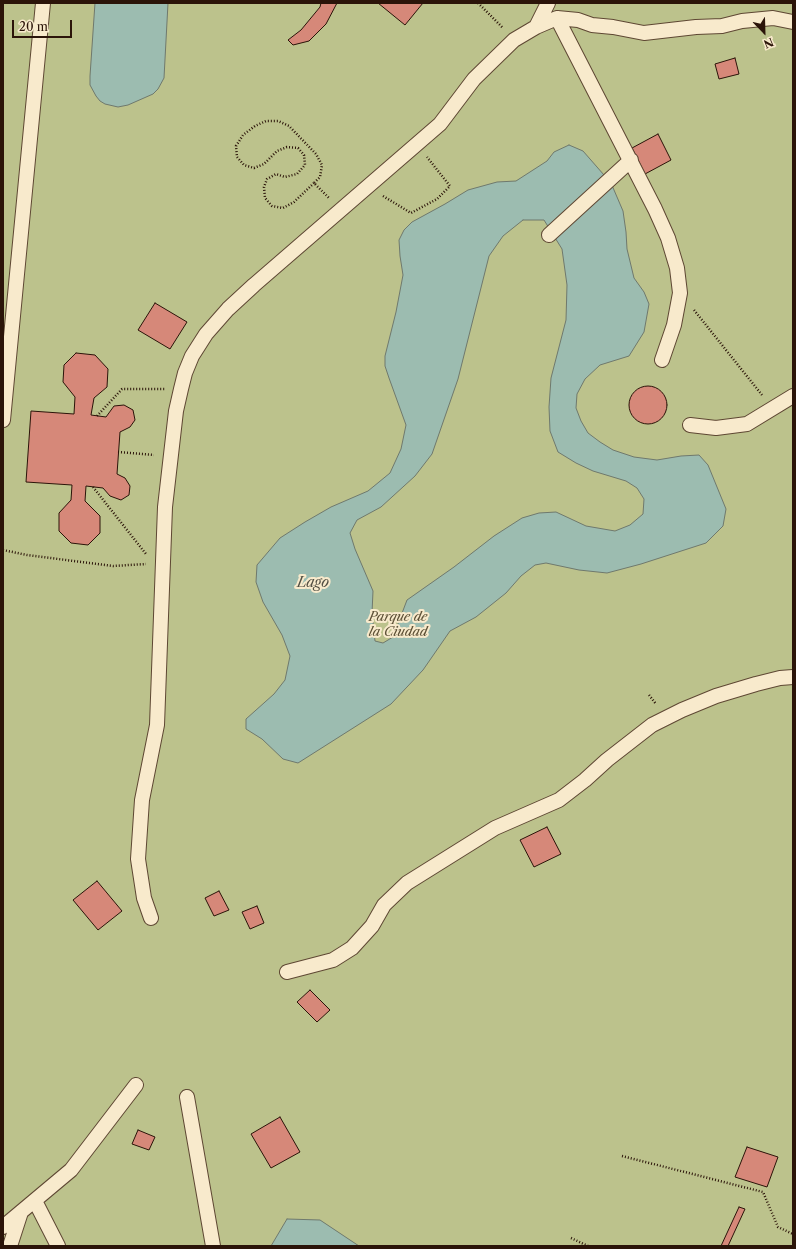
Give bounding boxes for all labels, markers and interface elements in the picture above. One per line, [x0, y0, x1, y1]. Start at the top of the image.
scale bar [14, 12, 74, 38]
north arrow [744, 12, 784, 52]
text: 20 m [19, 19, 48, 34]
text: N [762, 35, 776, 51]
water label: Lago [297, 575, 329, 591]
park label: Parque de la Ciudad [369, 609, 427, 640]

